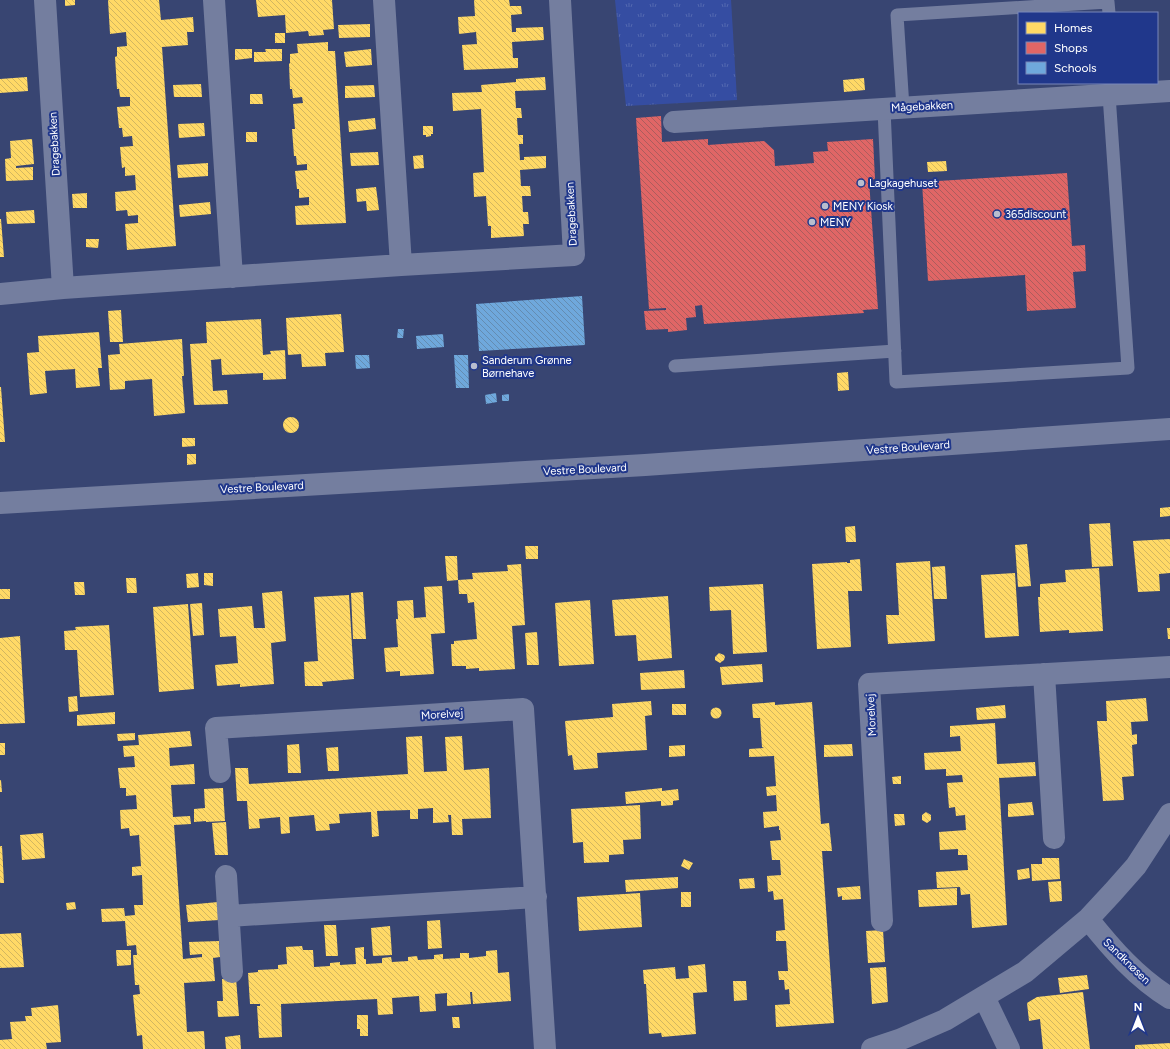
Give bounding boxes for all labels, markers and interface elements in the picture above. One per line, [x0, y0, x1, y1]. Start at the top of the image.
legend [1018, 12, 1158, 84]
text: Homes [1054, 21, 1093, 35]
text: Shops [1054, 41, 1088, 55]
text: Schools [1054, 61, 1097, 75]
street label: Mågebakken [891, 98, 953, 115]
street label: Dragebakken [46, 112, 63, 176]
place label: Lagkagehuset [869, 177, 938, 190]
marker: Lagkagehuset [856, 178, 866, 188]
street label: Dragebakken [563, 182, 580, 246]
place label: MENY Kiosk [833, 200, 893, 213]
marker: MENY Kiosk [820, 201, 830, 211]
place label: 365discount [1005, 208, 1066, 221]
marker: 365discount [992, 209, 1002, 219]
place label: MENY [820, 216, 851, 229]
marker: MENY [807, 217, 817, 227]
place label: Sanderum Grønne Børnehave [482, 354, 572, 380]
marker: Sanderum Grønne Børnehave [469, 361, 479, 371]
street label: Vestre Boulevard [866, 438, 950, 457]
street label: Vestre Boulevard [543, 461, 627, 478]
street label: Vestre Boulevard [220, 479, 304, 496]
street label: Morelvej [864, 693, 879, 736]
street label: Morelvej [420, 707, 464, 722]
street label: Sandknøsen [1101, 936, 1153, 987]
north arrow [1118, 997, 1158, 1037]
text: N [1134, 1001, 1142, 1014]

